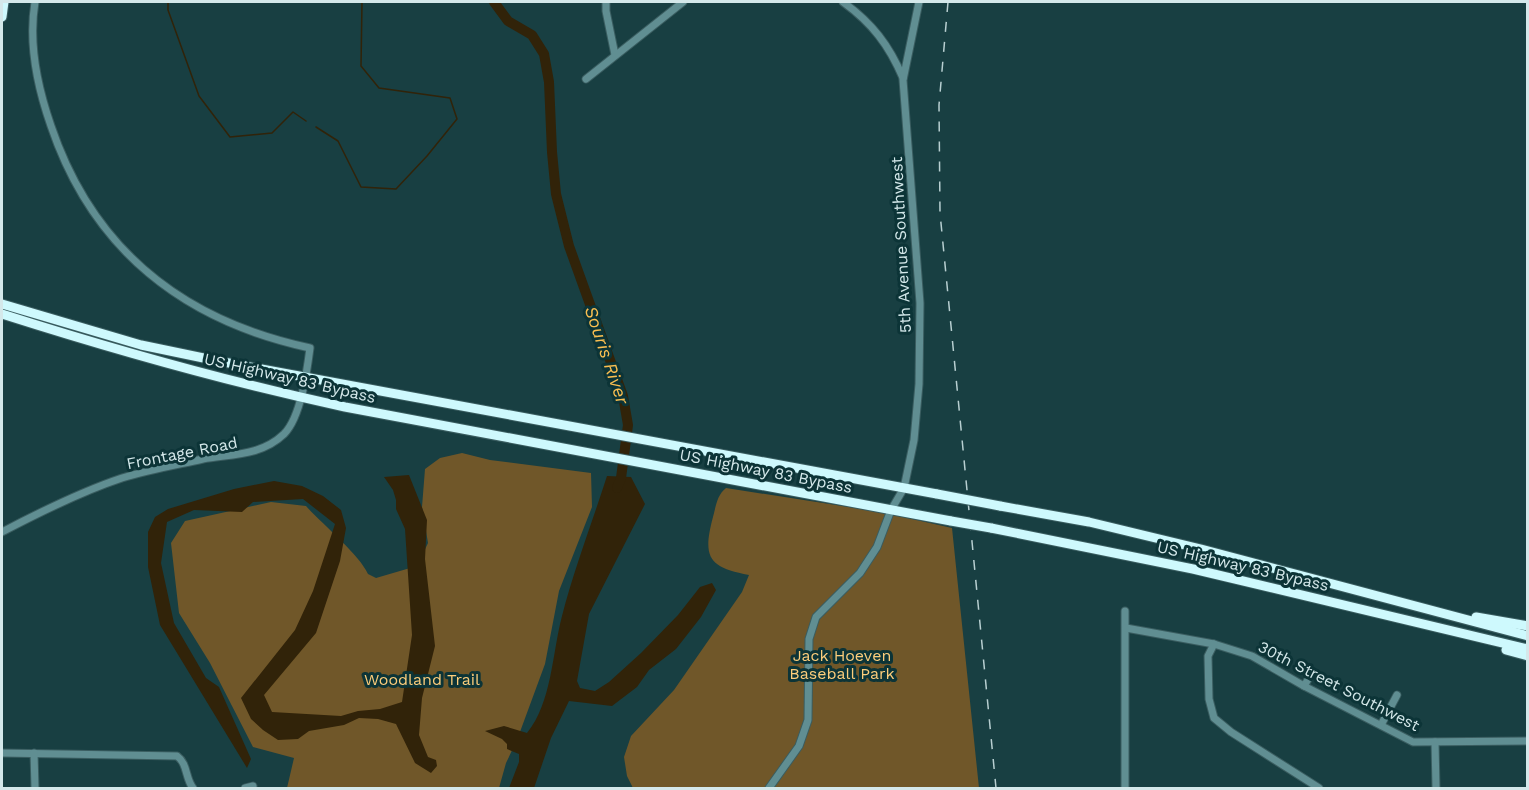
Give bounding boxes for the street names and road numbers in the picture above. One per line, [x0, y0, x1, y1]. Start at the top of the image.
street label: 5th Avenue Southwest [887, 156, 915, 334]
street label: US Highway 83 Bypass [202, 349, 378, 407]
street label: Frontage Road [125, 433, 239, 473]
street label: US Highway 83 Bypass [678, 445, 854, 497]
street label: US Highway 83 Bypass [1155, 537, 1331, 595]
street label: 30th Street Southwest [1255, 637, 1423, 735]

